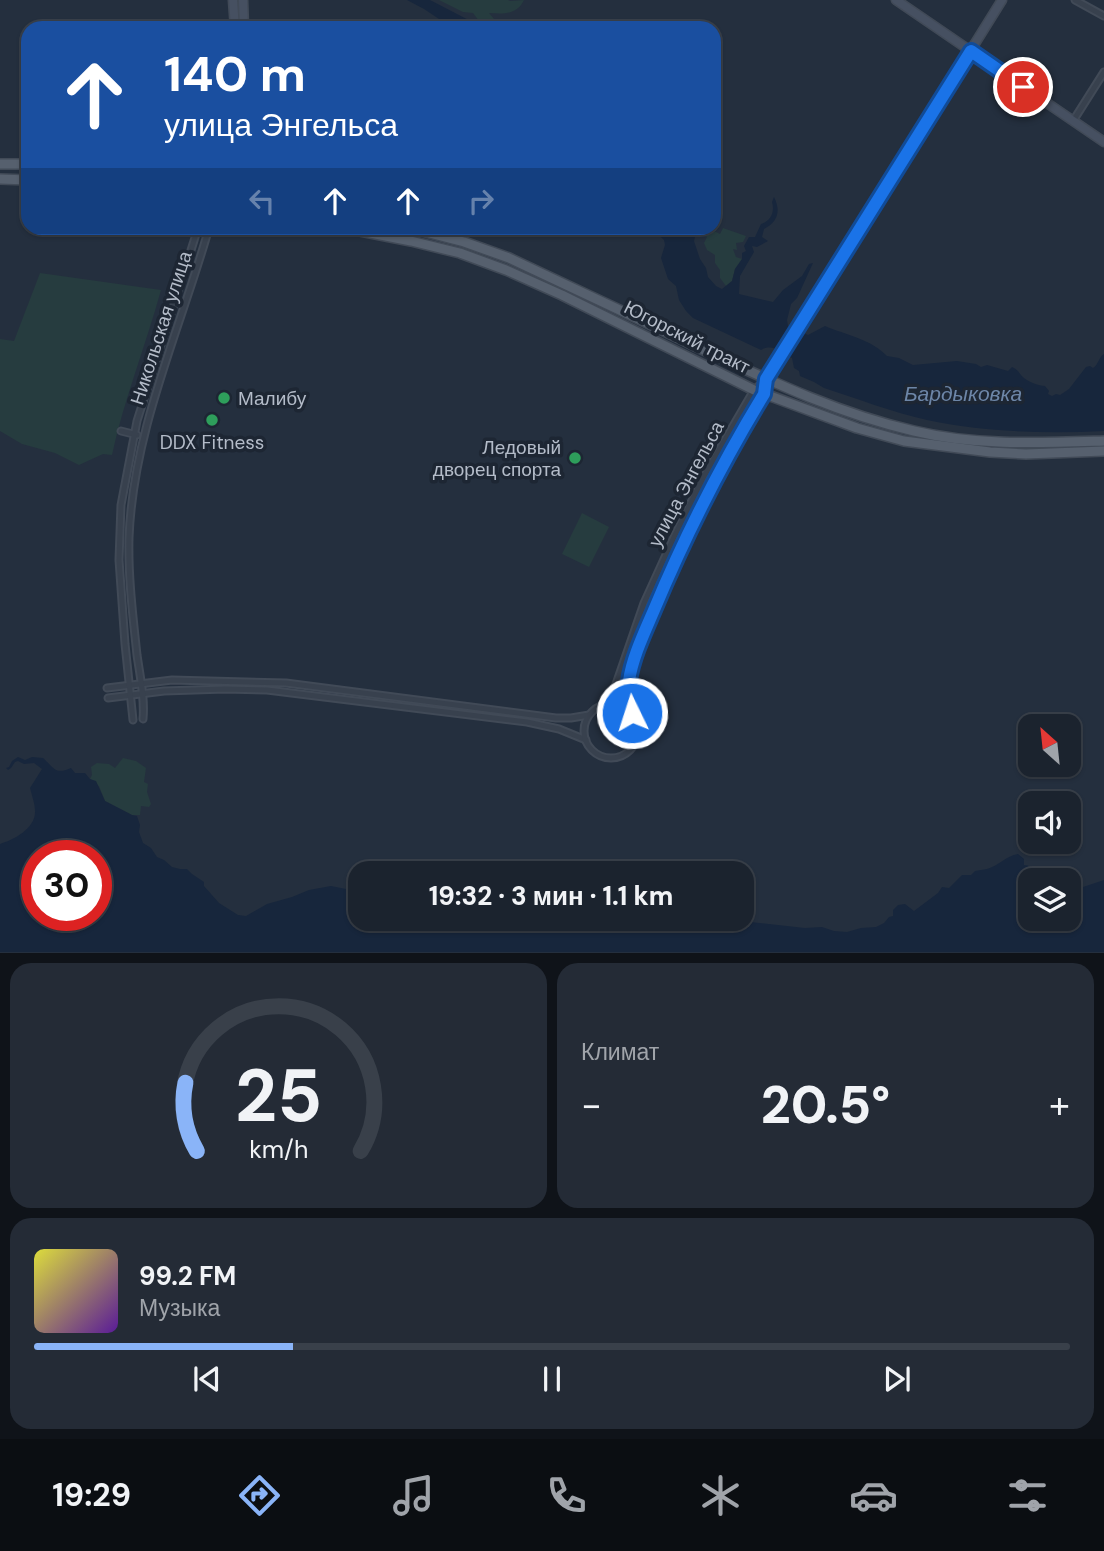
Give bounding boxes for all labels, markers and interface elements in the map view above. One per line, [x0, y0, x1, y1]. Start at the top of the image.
text: 140 m [164, 42, 306, 106]
icon: ahead [49, 49, 140, 140]
pin [993, 57, 1053, 117]
icon: arrive [1004, 68, 1042, 106]
text: улица Энгельса [164, 104, 398, 146]
icon: left [243, 182, 281, 220]
icon: ahead [316, 182, 354, 220]
icon: ahead [389, 182, 427, 220]
icon: right [462, 182, 500, 220]
street label: Никольская улица [124, 247, 198, 408]
street label: Югорский тракт [620, 295, 754, 380]
water label: Бардыковка [904, 380, 1022, 408]
place label: Малибу [238, 386, 307, 411]
marker: Малибу [216, 390, 232, 406]
marker: DDX Fitness [204, 412, 220, 428]
street label: улица Энгельса [642, 416, 730, 551]
place label: DDX Fitness [160, 430, 264, 455]
place label: Ледовый дворец спорта [433, 435, 561, 482]
marker: Ледовый дворец спорта [567, 450, 583, 466]
position arrow [595, 676, 669, 750]
north arrow [1018, 714, 1082, 777]
map controls [1018, 714, 1081, 931]
button: sound [1018, 791, 1081, 854]
speed limit sign: 30 [21, 840, 112, 931]
button: layers [1018, 868, 1081, 931]
text: 19:32 · 3 мин · 1.1 km [429, 879, 673, 913]
text: Климат [581, 1037, 659, 1067]
text: 25 [235, 1050, 322, 1145]
text: 20.5° [761, 1071, 890, 1139]
text: − [581, 1080, 602, 1130]
text: + [1049, 1080, 1070, 1130]
text: km/h [249, 1133, 308, 1166]
text: 99.2 FM [139, 1259, 236, 1293]
text: Музыка [139, 1293, 220, 1323]
icon: previous [188, 1360, 226, 1398]
icon: pause [533, 1360, 571, 1398]
icon: next [878, 1360, 916, 1398]
icon: directions [235, 1471, 284, 1520]
icon: music [389, 1471, 438, 1520]
icon: phone [542, 1471, 591, 1520]
icon: climate [696, 1471, 745, 1520]
icon: car [849, 1471, 898, 1520]
icon: filters [1003, 1471, 1052, 1520]
text: 19:29 [52, 1474, 131, 1516]

